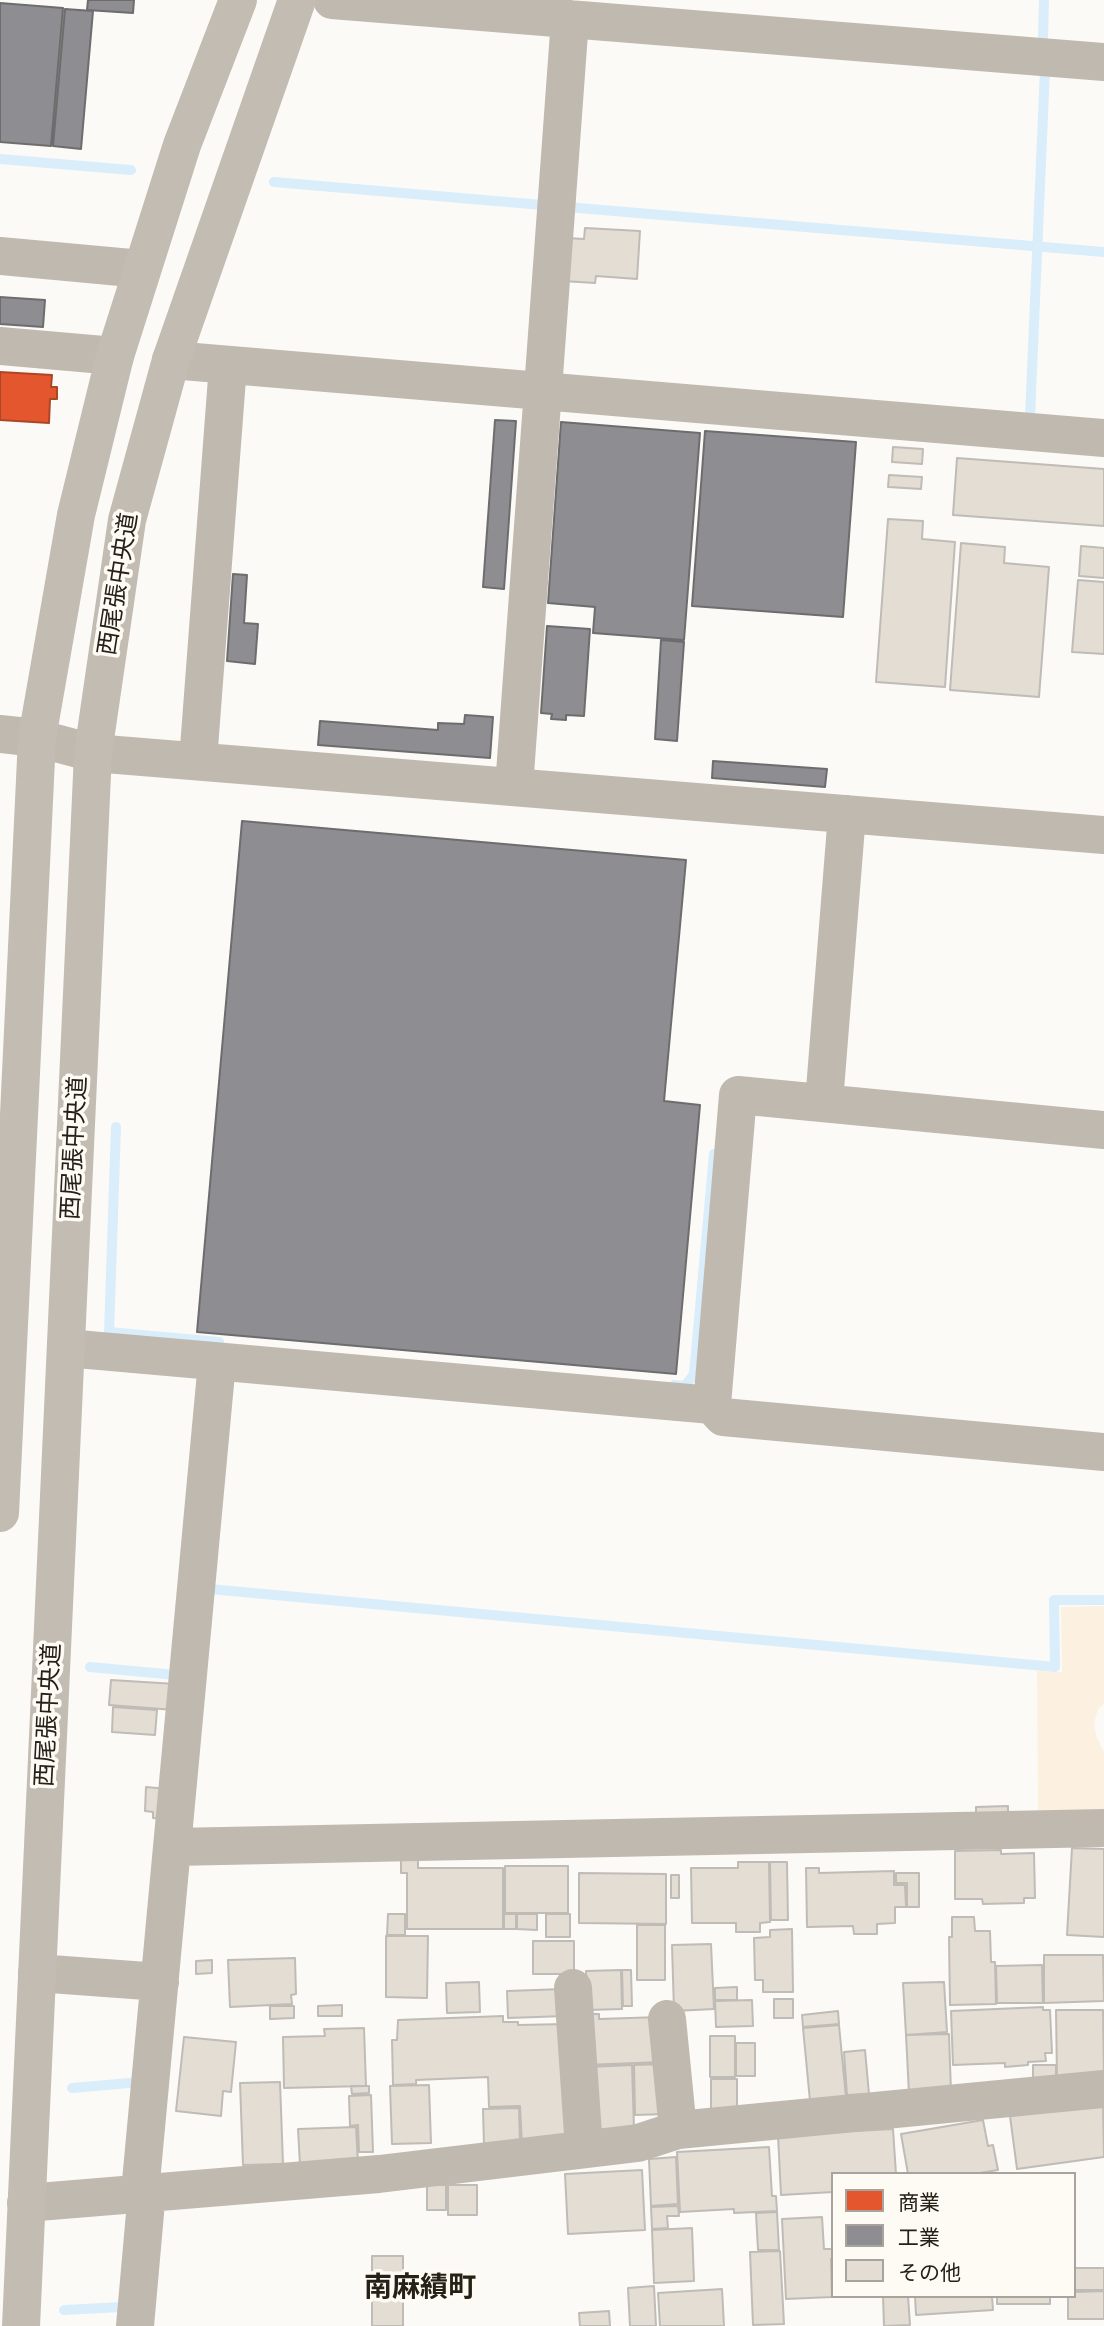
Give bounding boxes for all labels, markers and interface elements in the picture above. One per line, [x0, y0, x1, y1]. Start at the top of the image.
street label: 西尾張中央道 [94, 511, 144, 657]
street label: 西尾張中央道 [57, 1075, 93, 1221]
street label: 西尾張中央道 [31, 1642, 67, 1788]
legend [831, 2172, 1076, 2298]
text: 商業 [898, 2191, 940, 2214]
text: 工業 [898, 2226, 940, 2249]
text: その他 [898, 2261, 961, 2284]
district label: 南麻績町 [364, 2271, 476, 2305]

